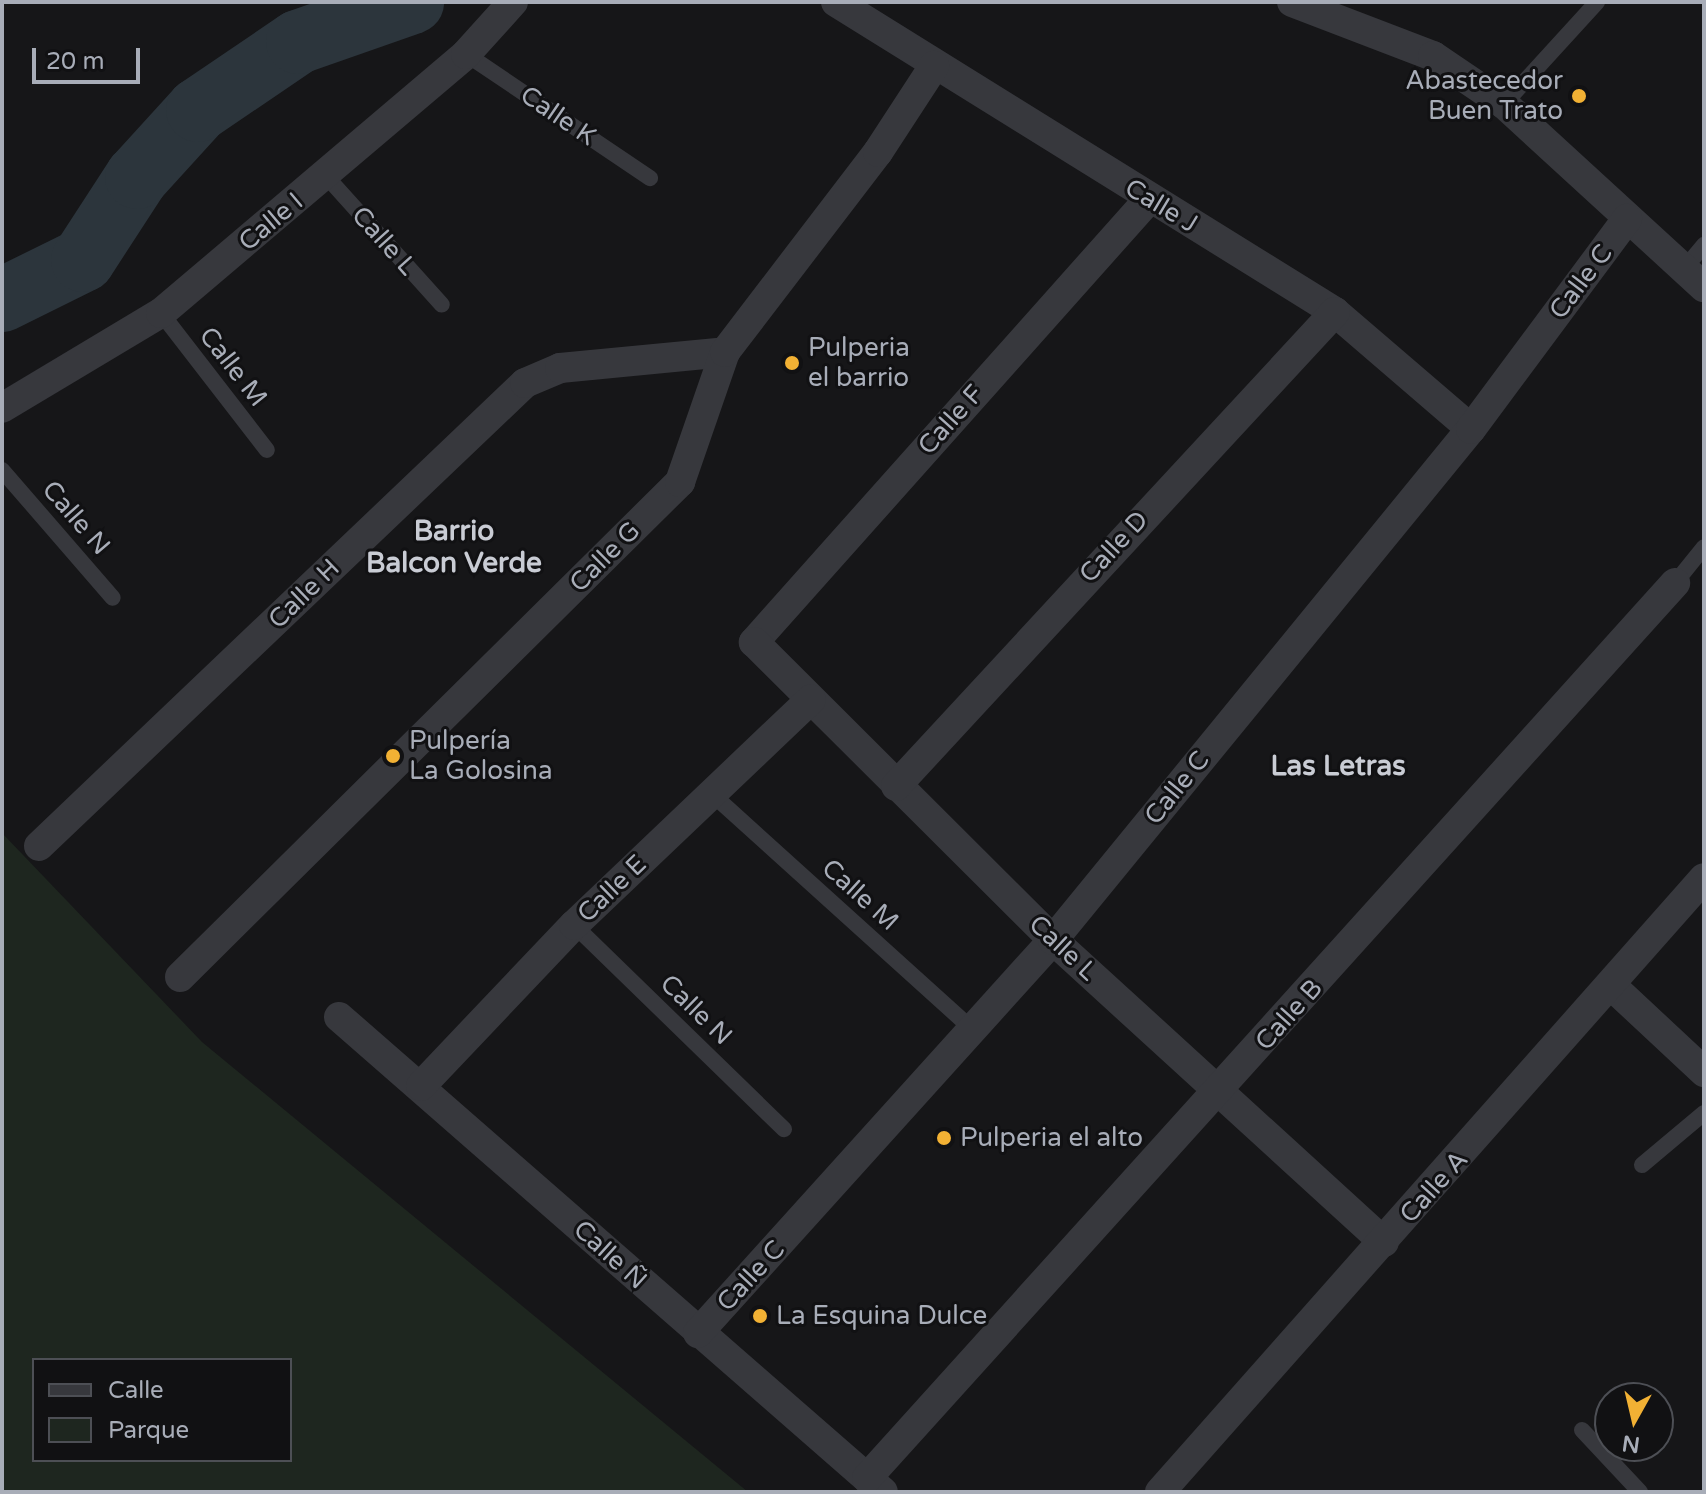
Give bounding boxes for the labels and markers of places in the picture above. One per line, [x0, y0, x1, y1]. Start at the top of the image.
place label: Abastecedor Buen Trato [1405, 65, 1563, 126]
marker: Abastecedor Buen Trato [1570, 87, 1588, 105]
place label: Pulperia el barrio [808, 332, 910, 394]
marker: Pulperia el barrio [783, 354, 801, 372]
place label: Pulpería La Golosina [409, 725, 553, 786]
marker: Pulpería La Golosina [384, 747, 402, 765]
place label: Pulperia el alto [960, 1122, 1143, 1154]
marker: Pulperia el alto [935, 1129, 953, 1147]
place label: La Esquina Dulce [776, 1300, 987, 1332]
marker: La Esquina Dulce [751, 1307, 769, 1325]

